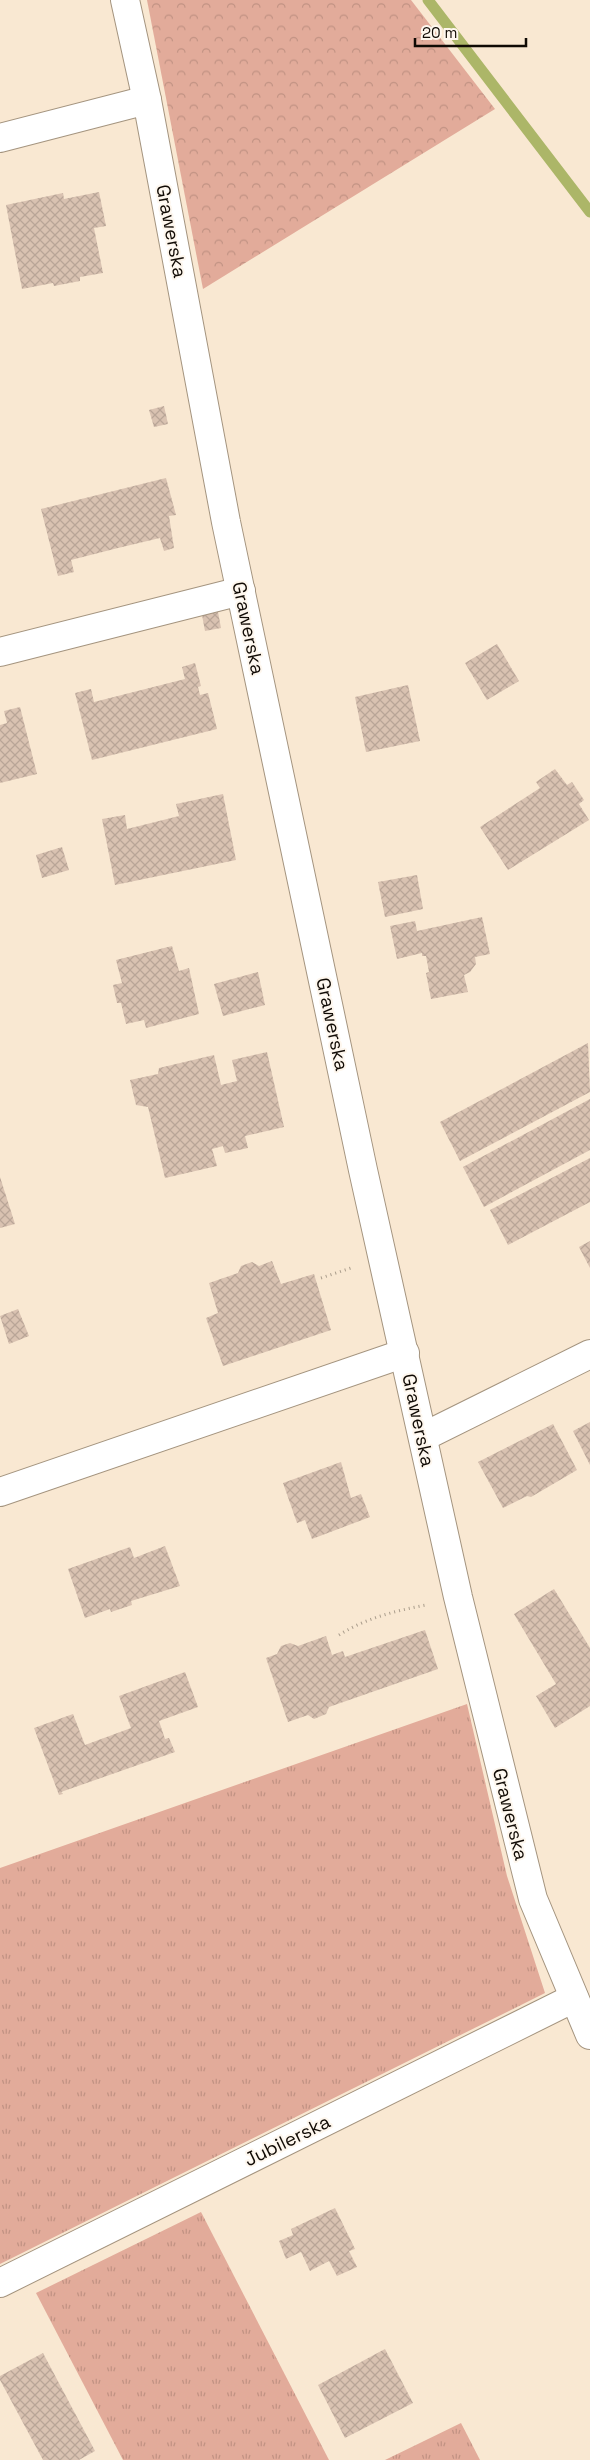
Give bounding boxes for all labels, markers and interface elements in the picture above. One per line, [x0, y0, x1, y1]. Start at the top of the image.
scale bar [415, 15, 526, 47]
text: 20 m [422, 23, 457, 42]
street label: Grawerska [150, 182, 193, 280]
street label: Grawerska [226, 579, 271, 677]
street label: Grawerska [310, 975, 355, 1073]
street label: Grawerska [396, 1371, 441, 1469]
street label: Grawerska [487, 1765, 534, 1863]
street label: Jubilerska [240, 2109, 335, 2172]

